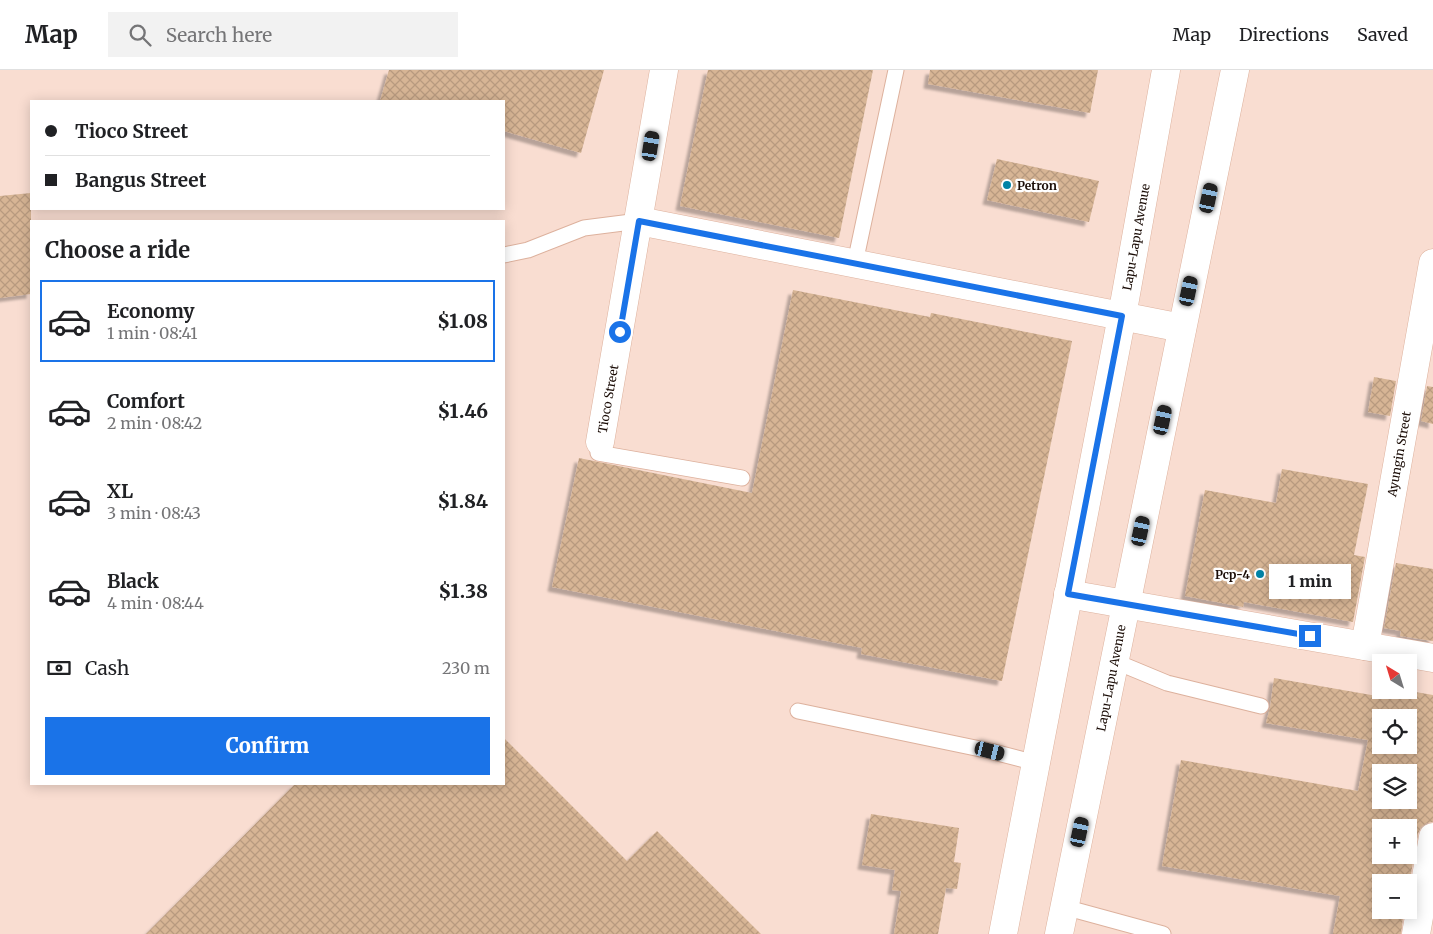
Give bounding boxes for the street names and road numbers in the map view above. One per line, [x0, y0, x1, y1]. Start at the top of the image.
street label: Lapu-Lapu Avenue [1119, 182, 1153, 292]
street label: Tioco Street [595, 363, 621, 435]
street label: Ayungin Street [1384, 410, 1414, 499]
street label: Lapu-Lapu Avenue [1093, 623, 1129, 733]

